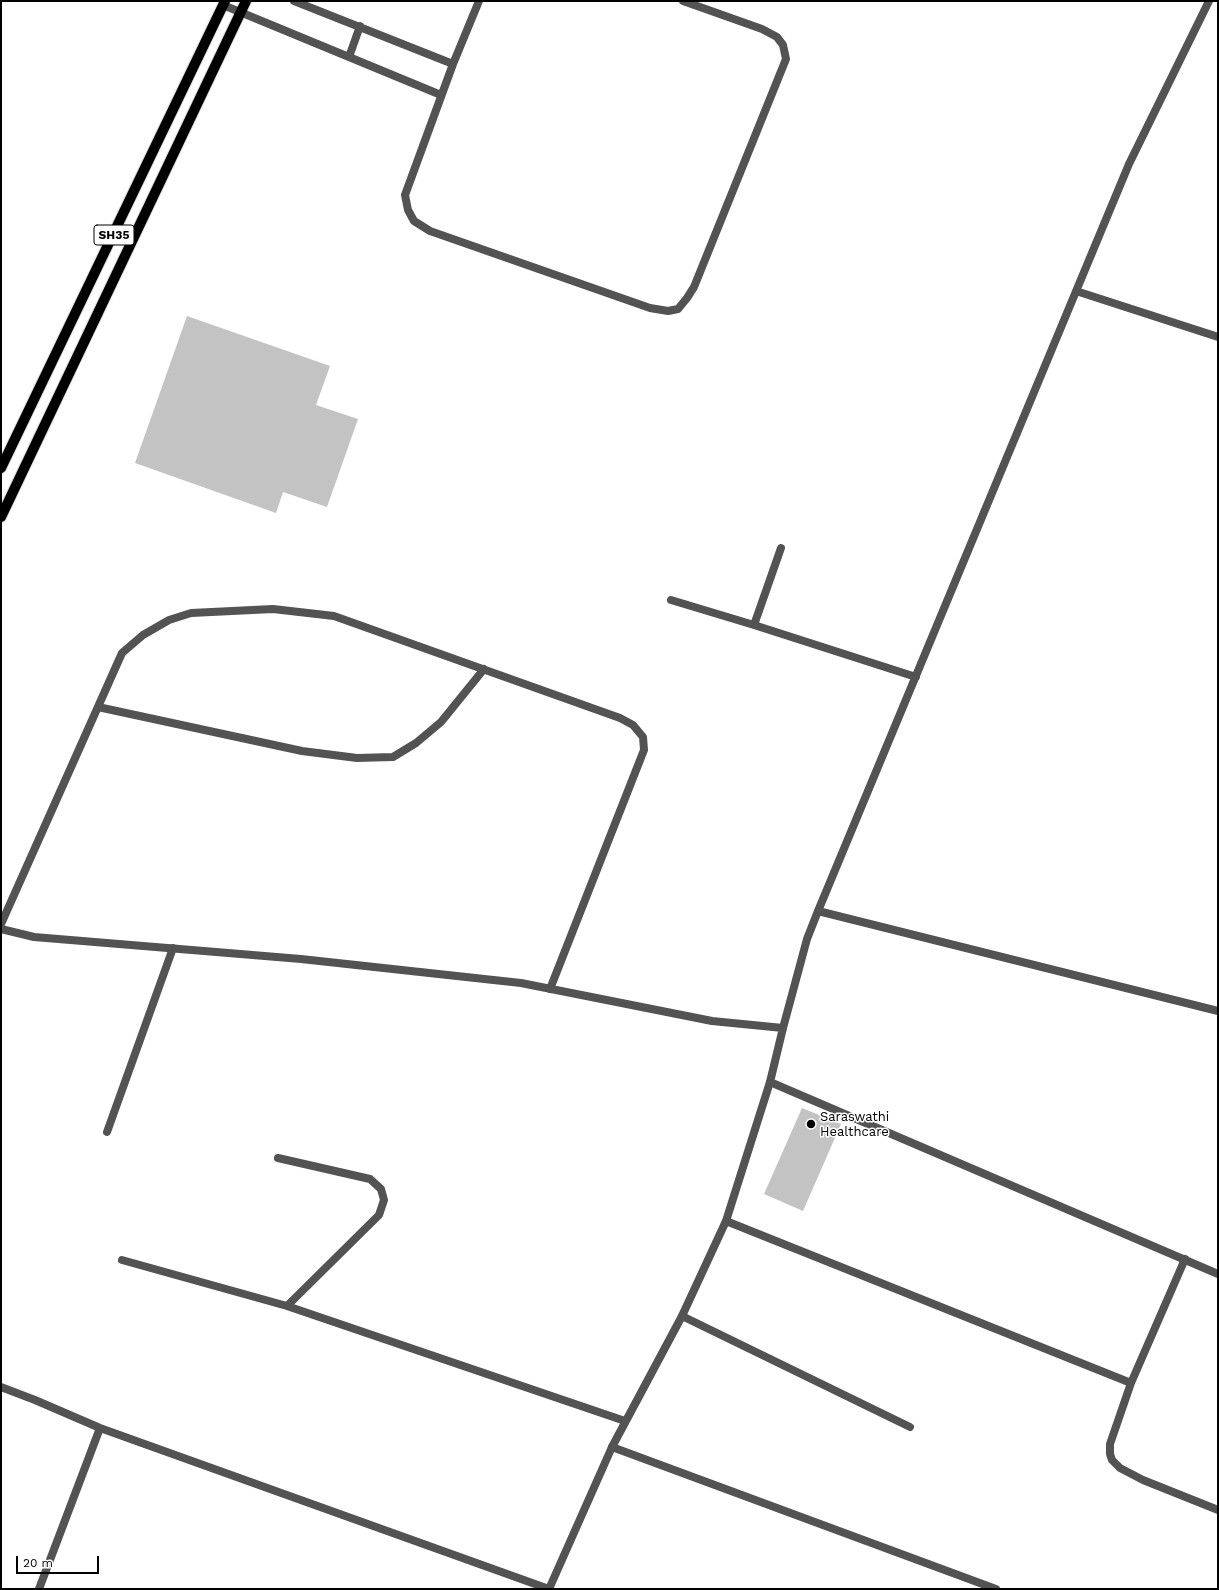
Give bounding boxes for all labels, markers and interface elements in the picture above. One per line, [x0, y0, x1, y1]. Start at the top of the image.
road number: SH35 [94, 225, 134, 245]
place label: Saraswathi Healthcare [820, 1109, 889, 1140]
marker: Saraswathi Healthcare [805, 1118, 817, 1130]
scale bar [18, 1548, 101, 1574]
text: 20 m [23, 1556, 53, 1570]

